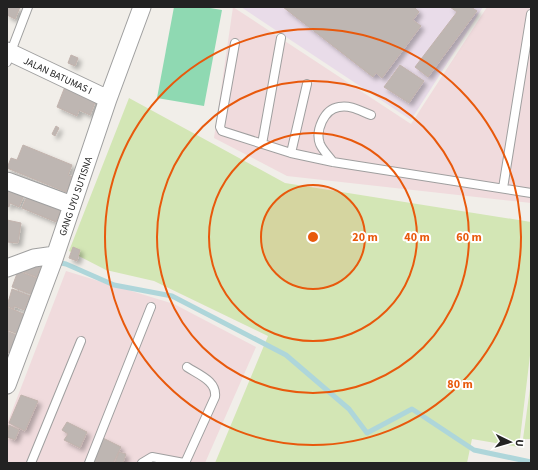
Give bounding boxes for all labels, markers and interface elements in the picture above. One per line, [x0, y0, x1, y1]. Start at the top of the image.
street label: JALAN BATUMAS I [21, 54, 94, 98]
street label: GANG UYU SUTISNA [56, 154, 96, 238]
text: 20 m [352, 229, 378, 246]
text: 40 m [404, 229, 430, 246]
text: 60 m [456, 229, 482, 246]
centre of rings [306, 230, 320, 244]
text: 80 m [447, 376, 473, 393]
north arrow [490, 422, 530, 462]
text: U [512, 439, 527, 447]

